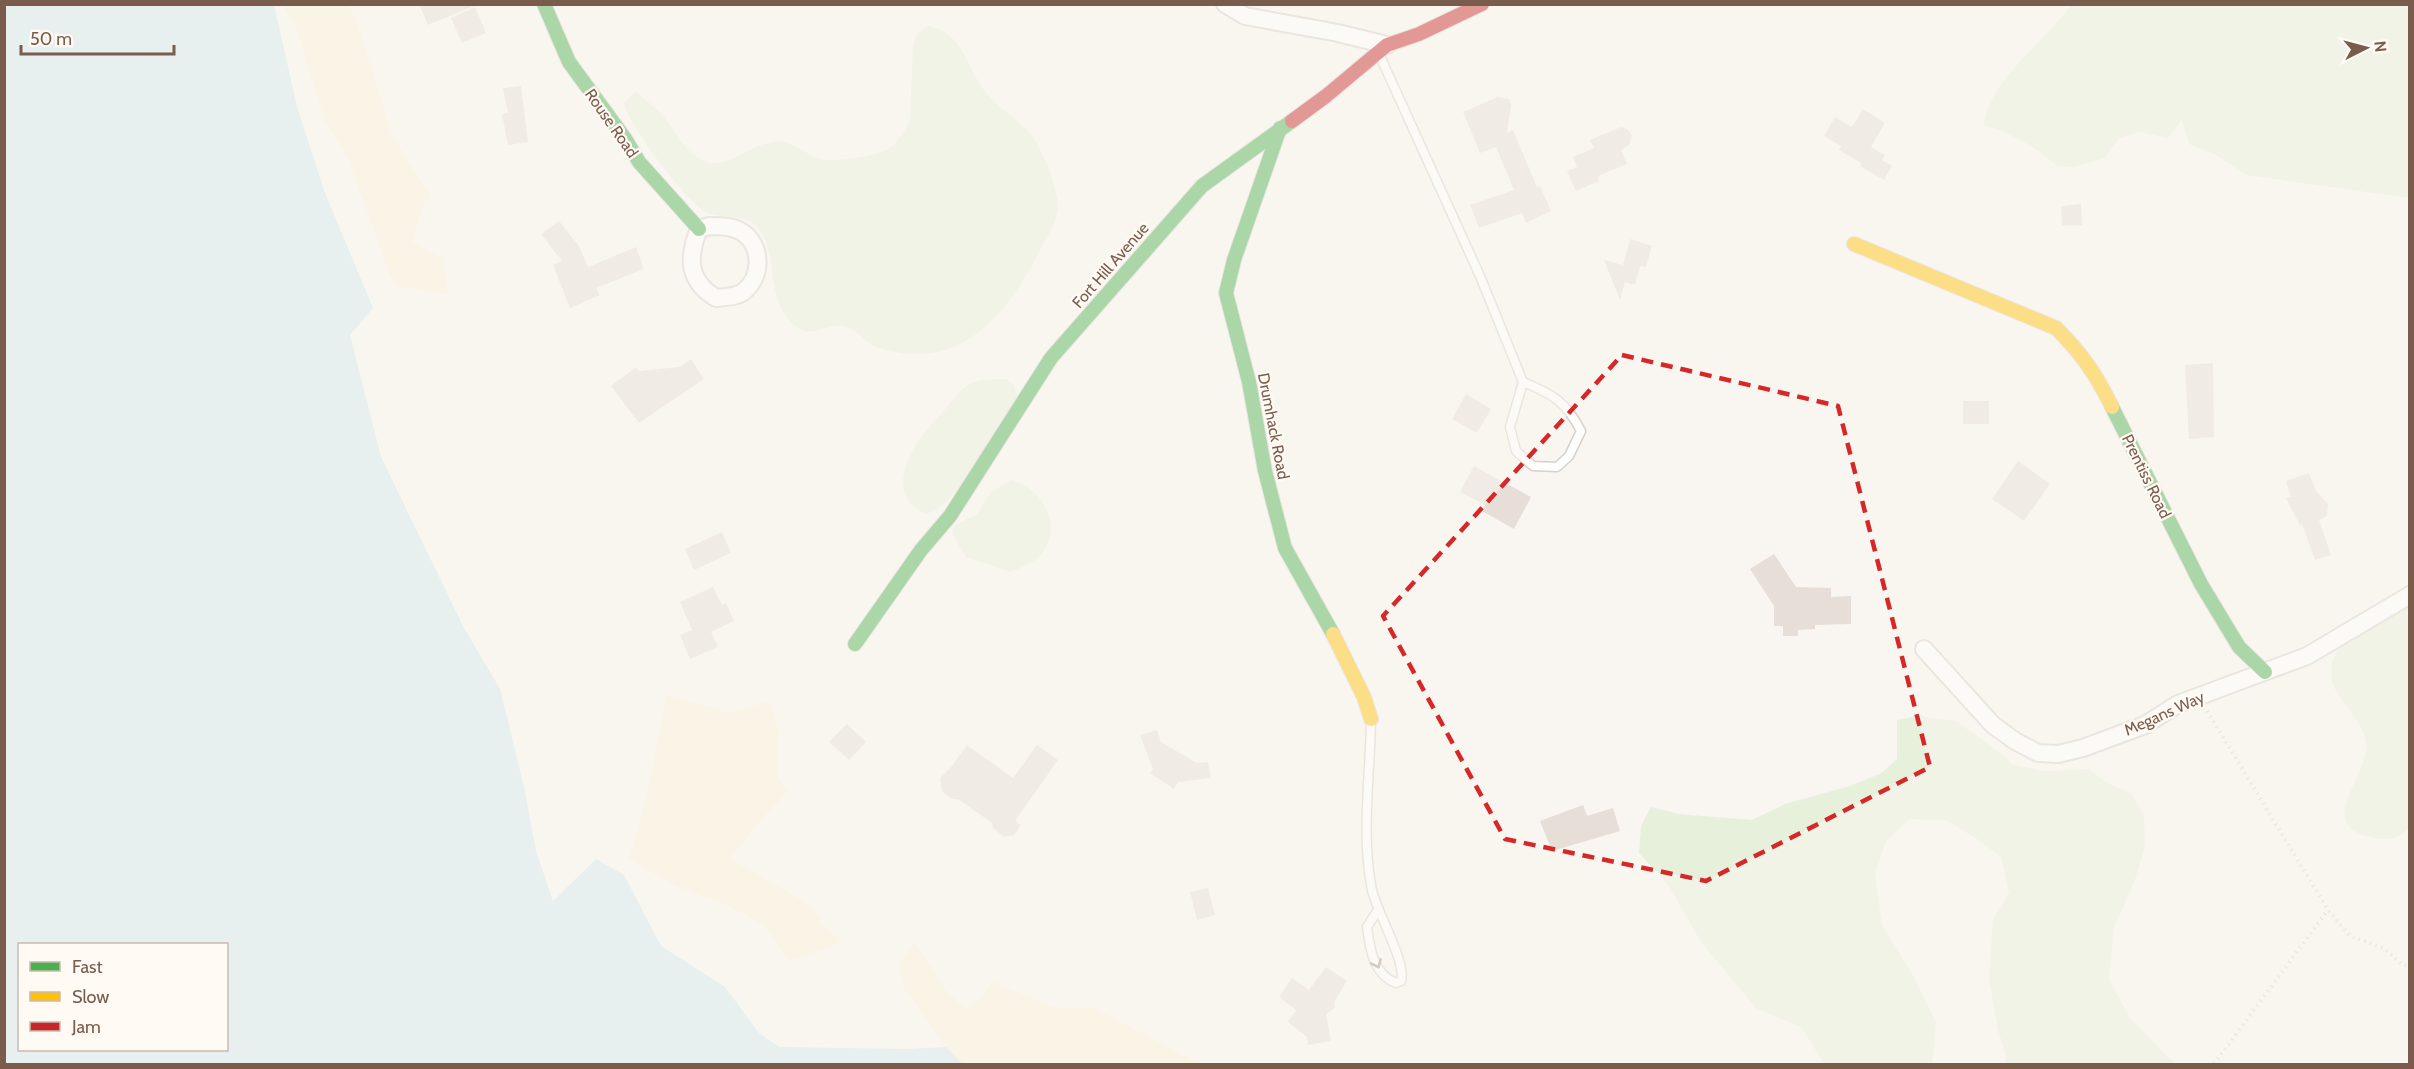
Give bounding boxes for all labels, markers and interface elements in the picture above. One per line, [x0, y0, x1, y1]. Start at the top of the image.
scale bar [21, 18, 174, 56]
north arrow [2336, 18, 2396, 78]
text: 50 m [30, 28, 72, 50]
text: N [2370, 40, 2390, 53]
street label: Rouse Road [581, 85, 642, 161]
street label: Fort Hill Avenue [1068, 219, 1153, 312]
street label: Drumhack Road [1254, 371, 1293, 481]
street label: Prentiss Road [2118, 431, 2175, 521]
street label: Megans Way [2121, 687, 2207, 740]
legend [18, 943, 228, 1051]
text: Fast [72, 956, 103, 978]
one-way arrow [1370, 957, 1382, 968]
text: Slow [72, 986, 109, 1008]
text: Jam [71, 1016, 101, 1038]

